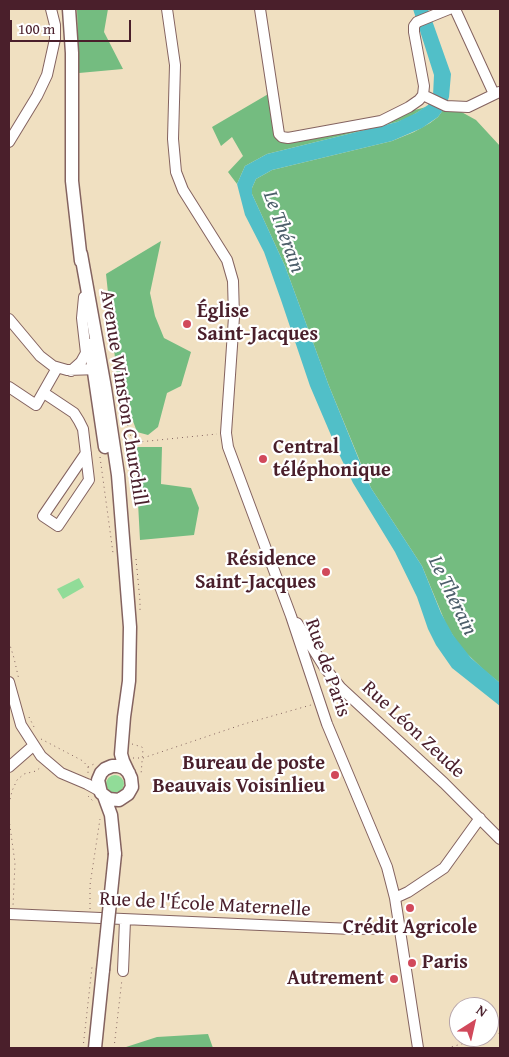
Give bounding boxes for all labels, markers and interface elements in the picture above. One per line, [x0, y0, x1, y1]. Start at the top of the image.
scale bar [12, 10, 134, 42]
text: 100 m [18, 18, 55, 39]
water label: Le Thérain [257, 188, 309, 276]
street label: Avenue Winston Churchill [94, 288, 152, 508]
place label: Église Saint-Jacques [197, 300, 318, 347]
marker: Église Saint-Jacques [181, 318, 193, 330]
place label: Central téléphonique [273, 436, 391, 483]
marker: Central téléphonique [257, 453, 269, 465]
place label: Résidence Saint-Jacques [195, 548, 316, 595]
water label: Le Thérain [422, 552, 482, 640]
marker: Résidence Saint-Jacques [320, 566, 332, 578]
street label: Rue de Paris [299, 616, 355, 720]
street label: Rue Léon Zeude [357, 676, 469, 784]
place label: Bureau de poste Beauvais Voisinlieu [152, 752, 325, 799]
marker: Bureau de poste Beauvais Voisinlieu [329, 769, 341, 781]
street label: Rue de l'École Maternelle [99, 887, 311, 923]
marker: Crédit Agricole [404, 902, 416, 914]
place label: Crédit Agricole [343, 916, 477, 940]
place label: Paris [422, 951, 468, 975]
marker: Paris [406, 957, 418, 969]
place label: Autrement [287, 967, 384, 991]
marker: Autrement [388, 973, 400, 985]
north arrow [449, 997, 499, 1047]
text: N [472, 1000, 492, 1021]

